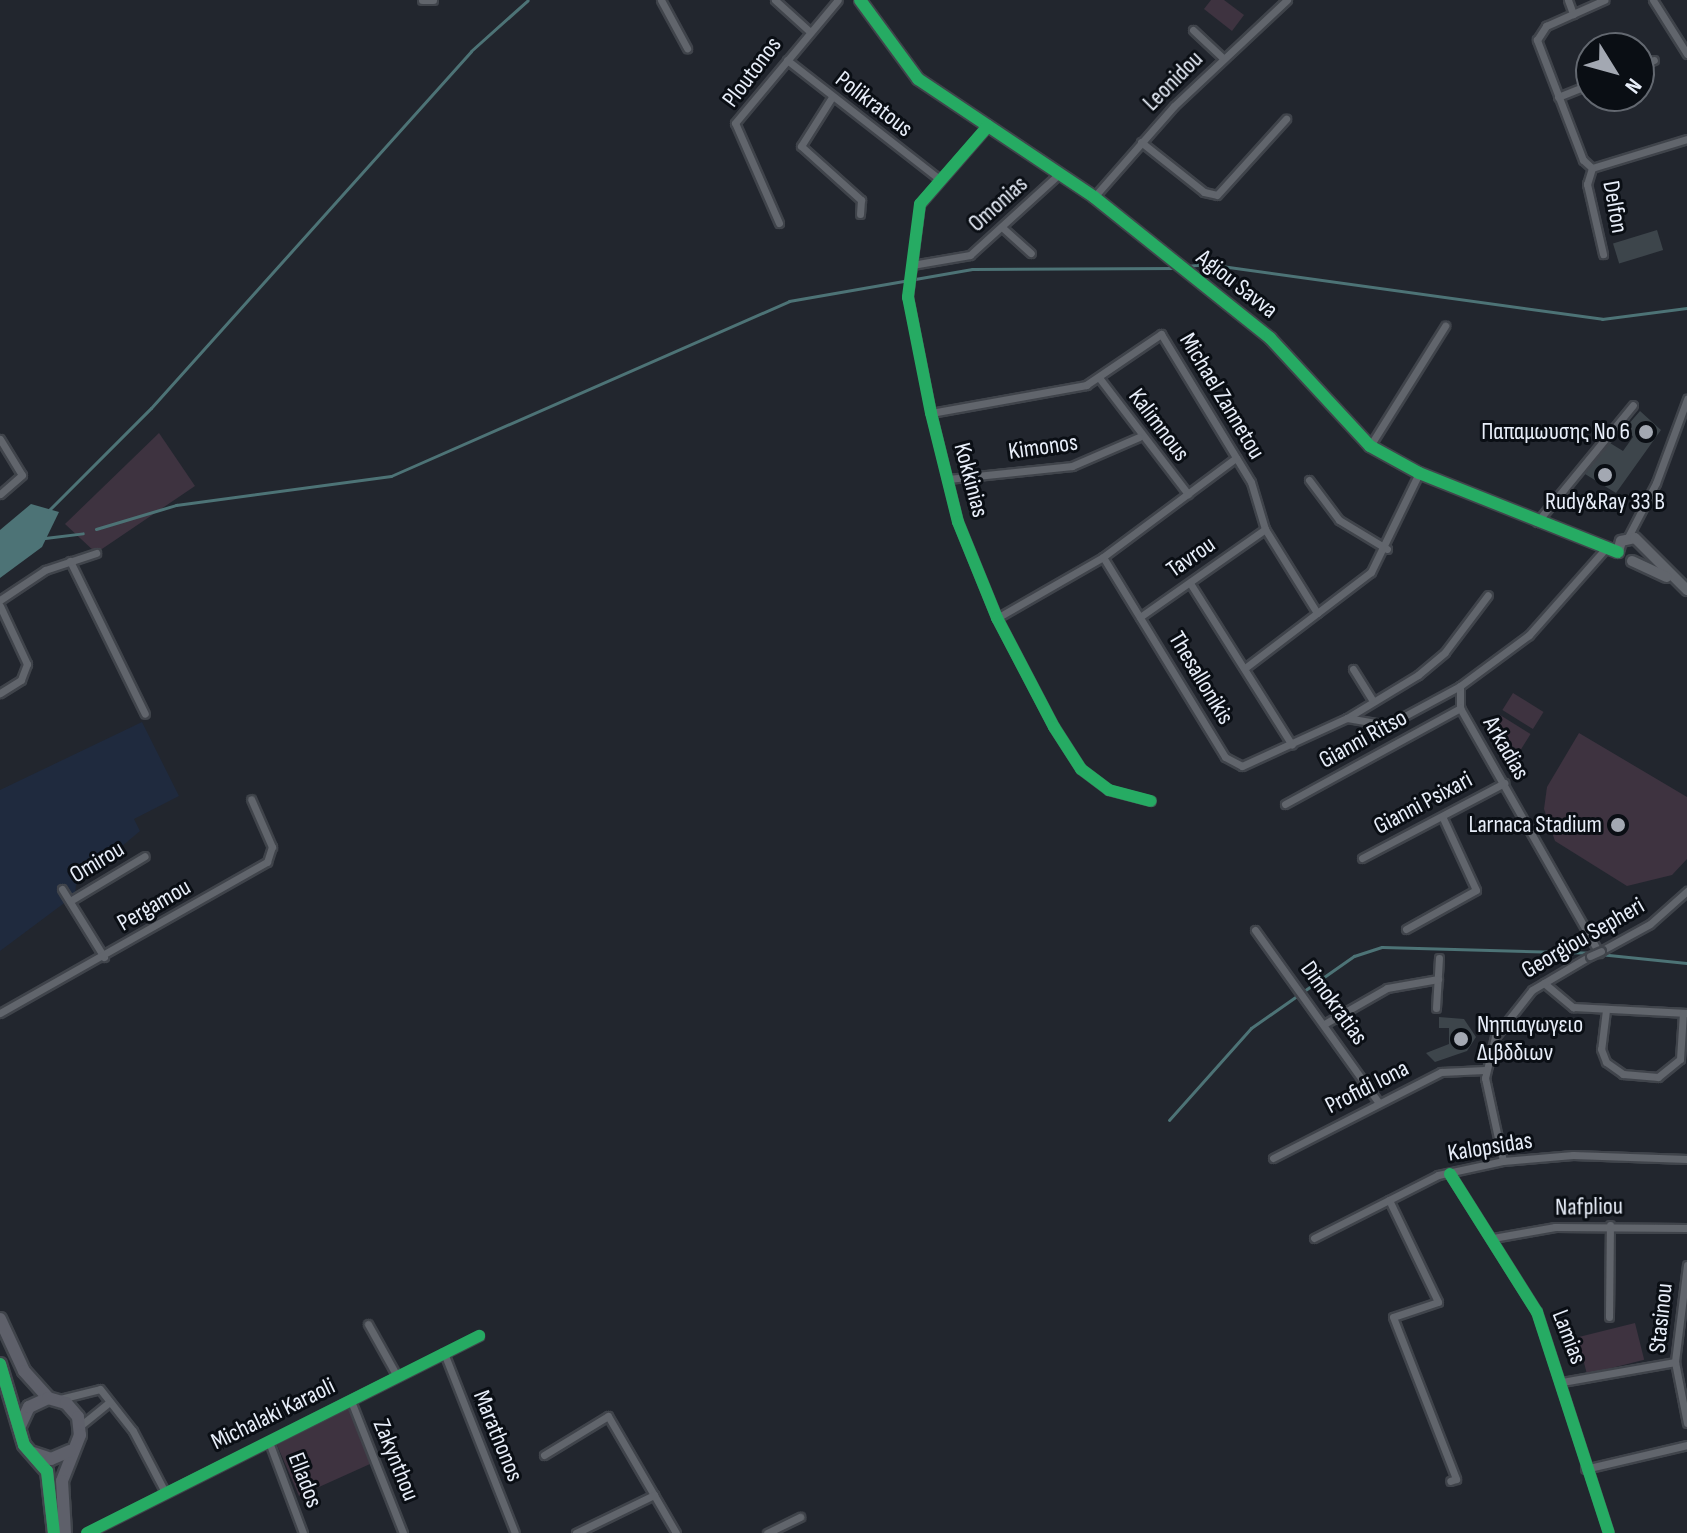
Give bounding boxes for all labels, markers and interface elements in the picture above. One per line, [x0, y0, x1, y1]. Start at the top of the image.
street label: Ploutonos [716, 31, 788, 113]
north arrow [1575, 32, 1655, 112]
street label: Leonidou [1137, 45, 1209, 117]
street label: Polikratous [830, 65, 918, 143]
text: N [1619, 73, 1647, 98]
street label: Omonias [962, 170, 1034, 238]
street label: Delfon [1596, 179, 1634, 235]
street label: Agiou Savva [1191, 243, 1283, 325]
street label: Michael Zannetou [1173, 328, 1271, 464]
street label: Kalimnous [1122, 383, 1196, 467]
place label: Παπαμωυσης No 6 [1481, 418, 1630, 446]
marker: Παπαμωυσης No 6 [1637, 423, 1655, 441]
street label: Kimonos [1007, 428, 1079, 466]
street label: Kokkinias [947, 440, 995, 520]
marker: Rudy&Ray 33 B [1596, 466, 1614, 484]
place label: Rudy&Ray 33 B [1545, 488, 1665, 516]
street label: Tavrou [1161, 530, 1221, 584]
street label: Thesallonikis [1162, 626, 1240, 730]
street label: Gianni Ritso [1314, 703, 1412, 775]
street label: Arkadias [1476, 711, 1536, 785]
street label: Gianni Psixari [1369, 765, 1477, 841]
place label: Larnaca Stadium [1469, 811, 1602, 839]
marker: Larnaca Stadium [1609, 816, 1627, 834]
street label: Omirou [65, 835, 129, 889]
street label: Pergamou [112, 873, 196, 937]
street label: Georgiou Sepheri [1517, 891, 1649, 985]
street label: Dimokratias [1294, 956, 1374, 1050]
place label: Νηπιαγωγειο Διβδδιων [1477, 1011, 1583, 1067]
marker: Νηπιαγωγειο Διβδδιων [1452, 1030, 1470, 1048]
street label: Profidi Iona [1321, 1054, 1413, 1120]
street label: Kalopsidas [1446, 1126, 1534, 1168]
street label: Nafpliou [1555, 1192, 1623, 1222]
street label: Stasinou [1643, 1282, 1679, 1354]
street label: Lamias [1546, 1306, 1592, 1368]
street label: Michalaki Karaoli [206, 1372, 340, 1456]
street label: Marathonos [467, 1386, 529, 1486]
street label: Zakynthou [367, 1415, 425, 1505]
street label: Ellados [281, 1448, 329, 1512]

